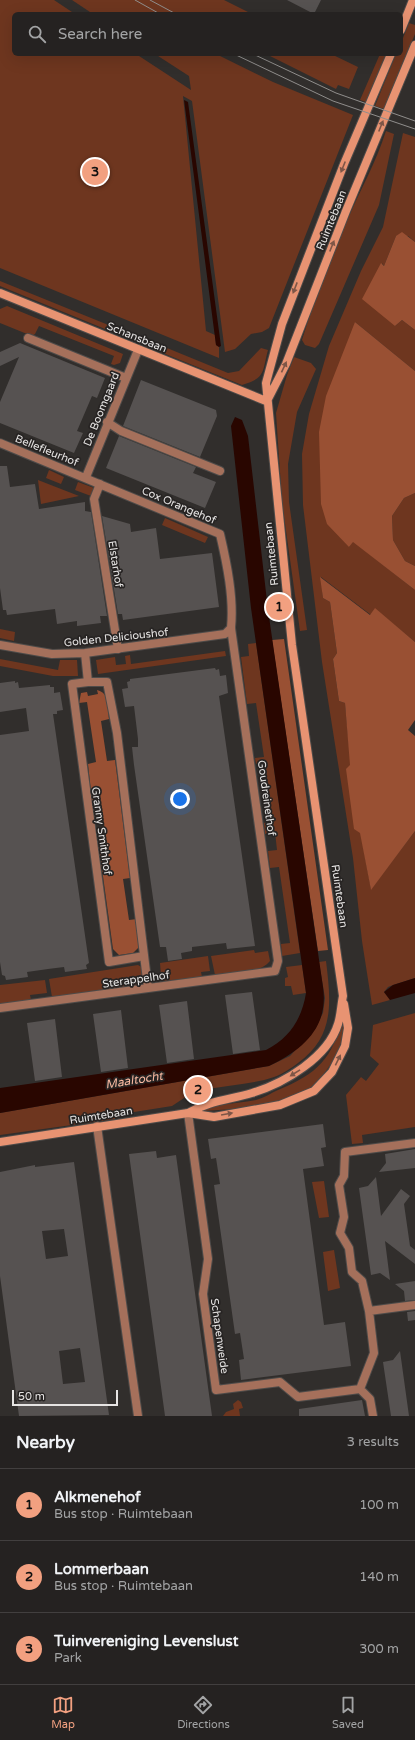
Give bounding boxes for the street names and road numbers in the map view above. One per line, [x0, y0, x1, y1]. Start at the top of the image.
street label: Ruimtebaan [314, 188, 349, 252]
street label: Schansbaan [105, 320, 169, 355]
street label: De Boomgaard [81, 370, 122, 448]
street label: Bellefleurhof [13, 432, 81, 469]
street label: Cox Orangehof [140, 484, 219, 527]
street label: Ruimtebaan [262, 522, 281, 586]
street label: Elstarhof [105, 540, 126, 589]
street label: Golden Delicioushof [63, 625, 170, 649]
street label: Goudreinethof [255, 759, 278, 838]
street label: Granny Smithhof [89, 786, 114, 877]
street label: Ruimtebaan [329, 864, 350, 928]
street label: Sterappelhof [102, 968, 171, 991]
street label: Ruimtebaan [69, 1104, 134, 1127]
street label: Schapenweide [208, 1298, 231, 1375]

